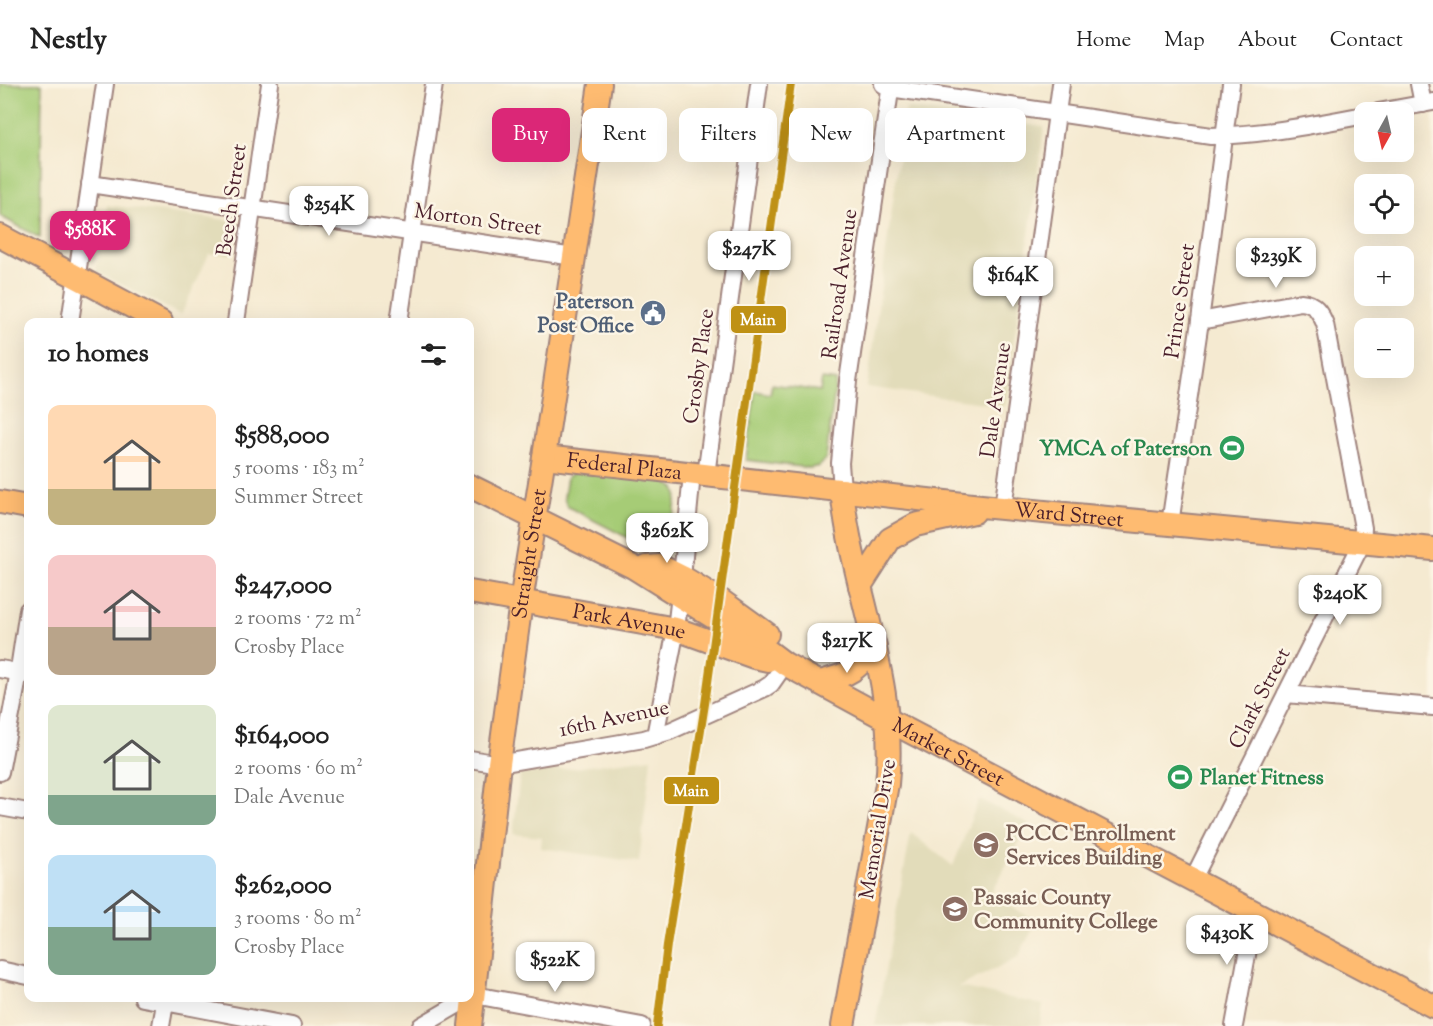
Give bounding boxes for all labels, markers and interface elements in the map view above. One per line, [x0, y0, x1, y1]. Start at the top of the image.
text: Nestly [30, 21, 107, 61]
text: Home [1076, 26, 1131, 56]
text: Map [1164, 26, 1205, 56]
text: About [1238, 26, 1297, 56]
text: Contact [1330, 26, 1403, 56]
north arrow [1354, 102, 1414, 162]
map controls [1354, 102, 1414, 378]
chip: Buy [492, 108, 570, 162]
chip: Rent [582, 108, 667, 162]
chip: Filters [679, 108, 777, 162]
chip: New [789, 108, 873, 162]
chip: Apartment [885, 108, 1026, 162]
street label: Beech Street [210, 142, 256, 258]
button: locate [1354, 174, 1414, 234]
pin: $254K [287, 186, 371, 237]
text: $254K [303, 191, 355, 220]
street label: Morton Street [412, 197, 543, 245]
street label: Railroad Avenue [816, 207, 866, 361]
pin: $588K [48, 211, 132, 262]
text: $588K [64, 216, 116, 245]
pin: $247K [707, 231, 791, 282]
text: $247K [722, 236, 776, 265]
pin: $239K [1234, 238, 1318, 289]
street label: Prince Street [1158, 242, 1204, 361]
text: $239K [1250, 243, 1302, 272]
button: + [1354, 246, 1414, 306]
pin: $164K [971, 257, 1055, 308]
text: $164K [987, 262, 1039, 291]
place label: Paterson Post Office [538, 288, 635, 342]
public building icon: Paterson Post Office [638, 298, 668, 328]
line badge: Main [730, 305, 787, 334]
street label: Crosby Place [677, 307, 723, 426]
text: Main [740, 310, 777, 333]
button: − [1354, 318, 1414, 378]
text: 10 homes [48, 336, 149, 373]
icon: filters [417, 338, 450, 371]
street label: Dale Avenue [974, 341, 1020, 460]
text: $588,000 [234, 418, 330, 455]
icon: home [96, 429, 168, 501]
sports icon: YMCA of Paterson [1217, 433, 1247, 463]
place label: YMCA of Paterson [1039, 435, 1213, 465]
street label: Federal Plaza [565, 447, 684, 489]
text: 5 rooms · 183 m² [234, 455, 365, 484]
text: Summer Street [234, 484, 363, 513]
street label: Straight Street [506, 487, 556, 621]
street label: Ward Street [1013, 496, 1125, 536]
pin: $262K [625, 513, 709, 564]
text: $262K [640, 518, 694, 547]
text: $247,000 [234, 568, 332, 605]
pin: $240K [1298, 575, 1382, 626]
icon: home [96, 579, 168, 651]
text: $240K [1313, 580, 1367, 609]
street label: Park Avenue [570, 598, 690, 648]
text: 2 rooms · 72 m² [234, 605, 362, 634]
pin: $217K [805, 623, 889, 674]
text: $217K [821, 628, 873, 657]
text: Crosby Place [234, 634, 345, 663]
street label: Clark Street [1222, 643, 1299, 755]
street label: 16th Avenue [557, 694, 672, 746]
street label: Market Street [886, 712, 1009, 795]
text: $164,000 [234, 718, 329, 755]
icon: home [96, 729, 168, 801]
text: 2 rooms · 60 m² [234, 755, 363, 784]
street label: Memorial Drive [853, 757, 905, 902]
sports icon: Planet Fitness [1165, 762, 1195, 792]
place label: Planet Fitness [1200, 764, 1324, 794]
line badge: Main [663, 776, 720, 805]
text: Main [673, 781, 710, 804]
text: Dale Avenue [234, 784, 345, 813]
place label: PCCC Enrollment Services Building [1006, 820, 1176, 874]
school or university icon: PCCC Enrollment Services Building [971, 830, 1001, 860]
text: $262,000 [234, 868, 332, 905]
icon: home [96, 879, 168, 951]
place label: Passaic County Community College [974, 884, 1158, 938]
school or university icon: Passaic County Community College [940, 894, 970, 924]
text: 3 rooms · 80 m² [234, 905, 362, 934]
pin: $430K [1185, 915, 1269, 966]
text: $430K [1200, 920, 1254, 949]
text: Crosby Place [234, 934, 345, 963]
pin: $522K [513, 942, 597, 993]
text: $522K [530, 947, 580, 976]

